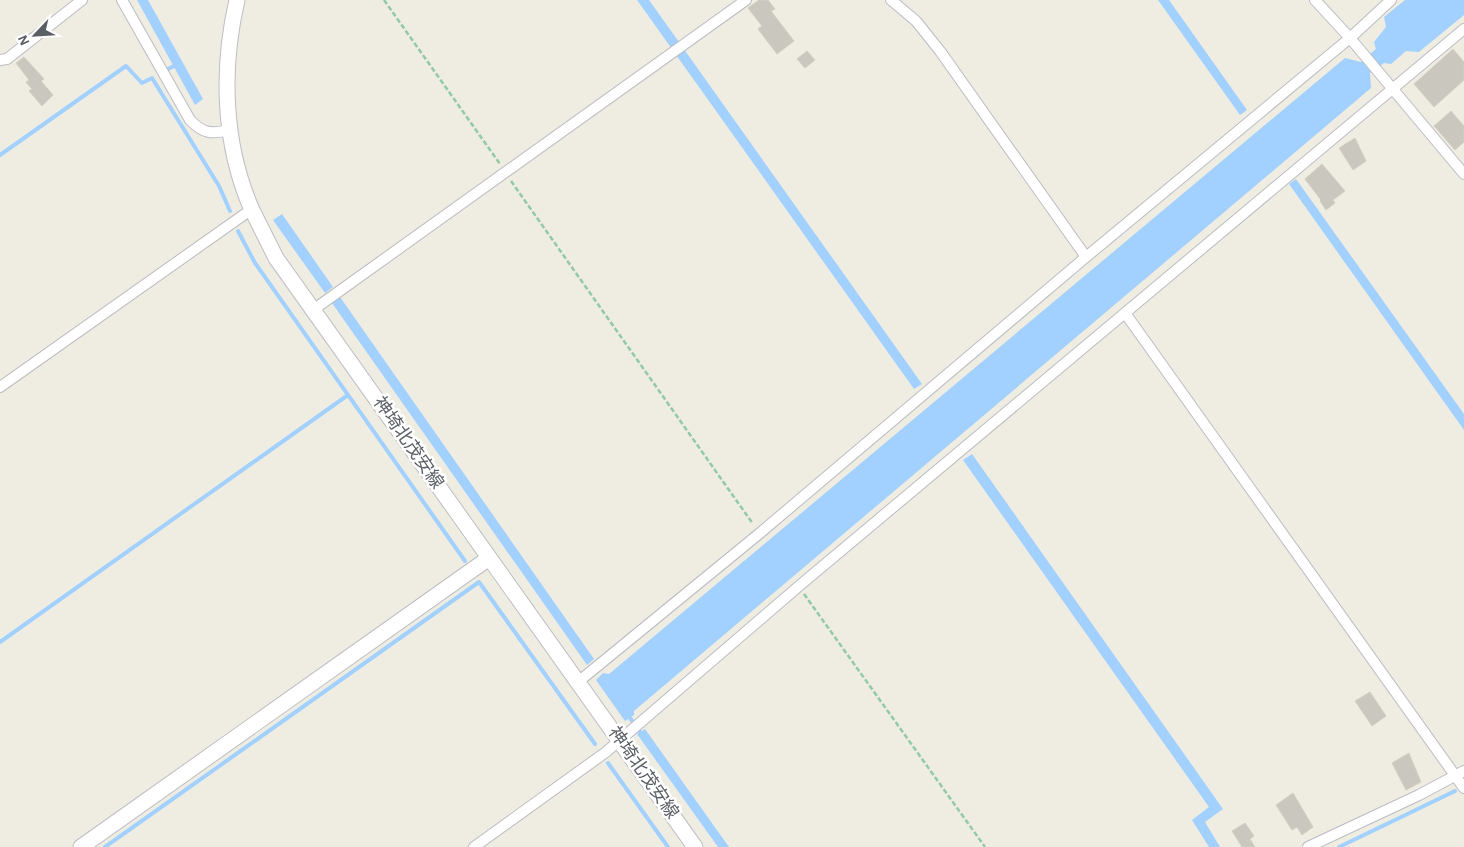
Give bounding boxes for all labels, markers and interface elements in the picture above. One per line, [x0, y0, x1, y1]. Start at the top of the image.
north arrow [10, 10, 60, 60]
text: N [16, 33, 33, 47]
street label: 神埼北茂安線 [370, 392, 448, 492]
street label: 神埼北茂安線 [605, 722, 683, 822]

